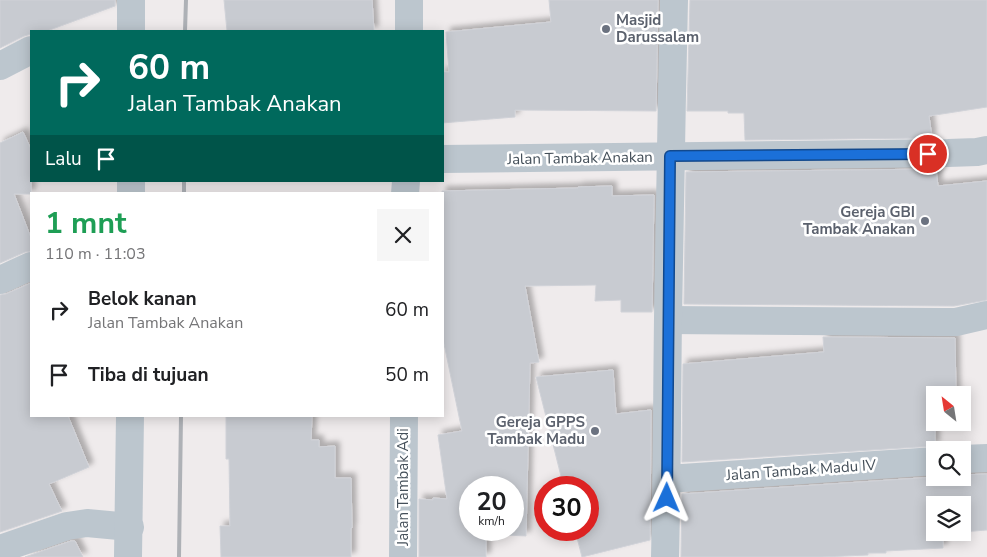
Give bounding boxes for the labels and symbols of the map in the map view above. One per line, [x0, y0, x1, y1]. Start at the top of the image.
place label: Masjid Darussalam [616, 10, 699, 47]
marker: Masjid Darussalam [600, 23, 612, 35]
pin [907, 133, 949, 175]
street label: Jalan Tambak Anakan [506, 147, 653, 169]
place label: Gereja GBI Tambak Anakan [803, 202, 915, 239]
marker: Gereja GBI Tambak Anakan [919, 215, 931, 227]
north arrow [926, 386, 971, 431]
place label: Gereja GPPS Tambak Madu [487, 412, 585, 449]
marker: Gereja GPPS Tambak Madu [589, 425, 601, 437]
street label: Jalan Tambak Adi [393, 428, 413, 547]
street label: Jalan Tambak Madu IV [724, 455, 877, 485]
position arrow [640, 471, 692, 523]
speed limit sign: 30 [534, 476, 599, 541]

